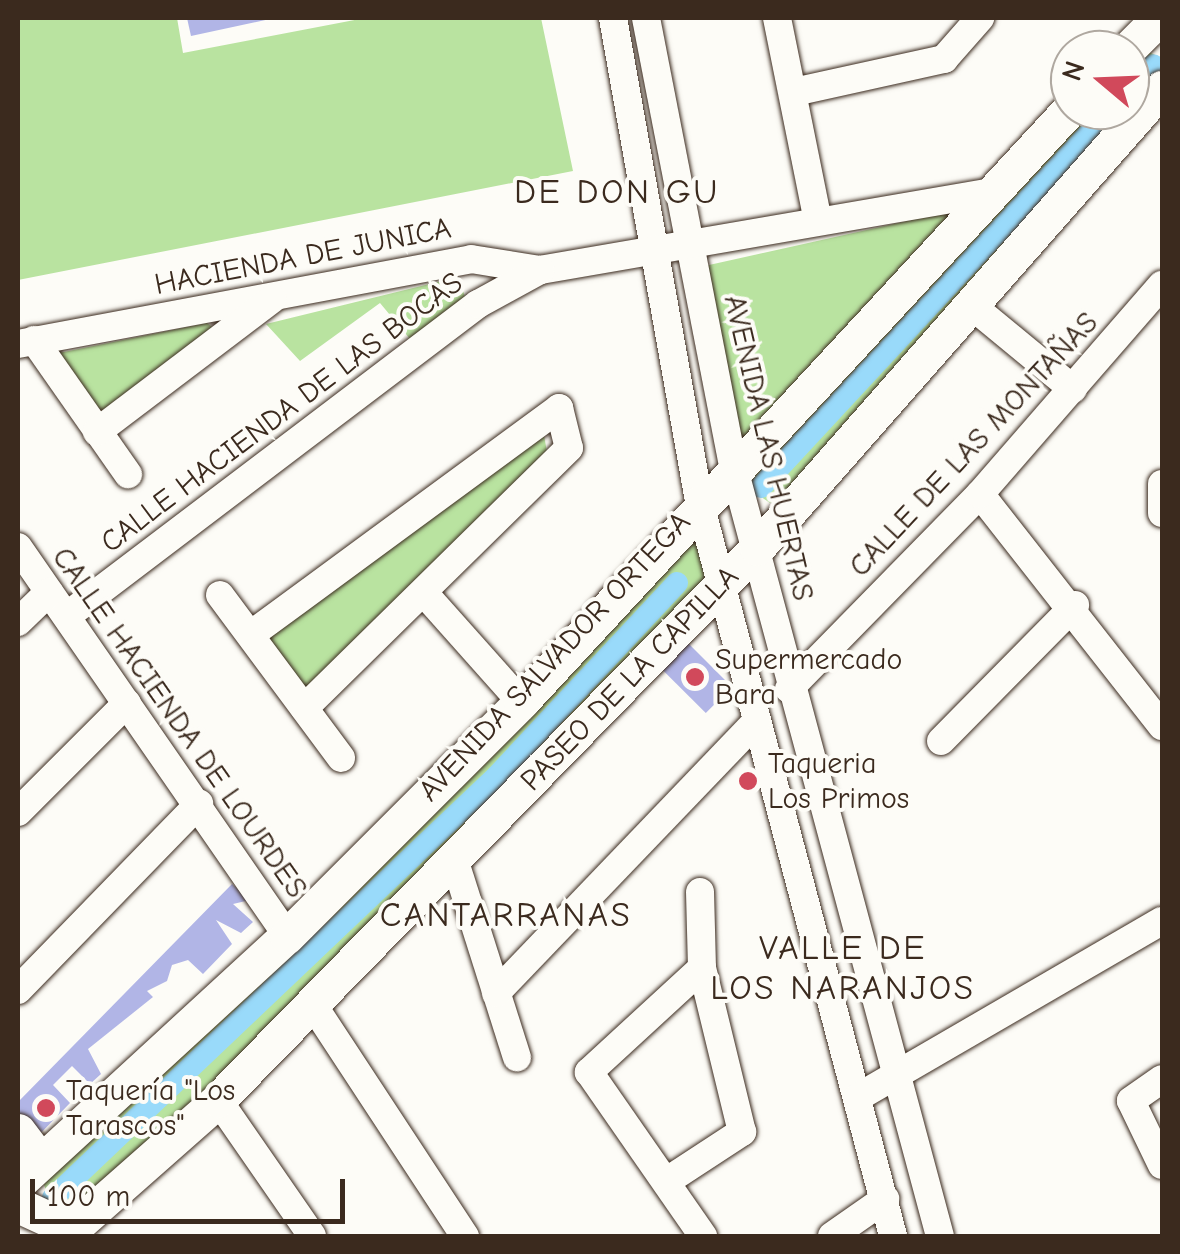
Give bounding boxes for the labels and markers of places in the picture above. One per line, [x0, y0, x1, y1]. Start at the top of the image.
place label: Supermercado Bara [715, 642, 902, 712]
marker: Supermercado Bara [684, 666, 706, 688]
place label: Taqueria Los Primos [768, 746, 909, 816]
marker: Taqueria Los Primos [737, 770, 759, 792]
place label: Taquería "Los Tarascos" [66, 1073, 235, 1144]
marker: Taquería "Los Tarascos" [35, 1097, 57, 1119]

